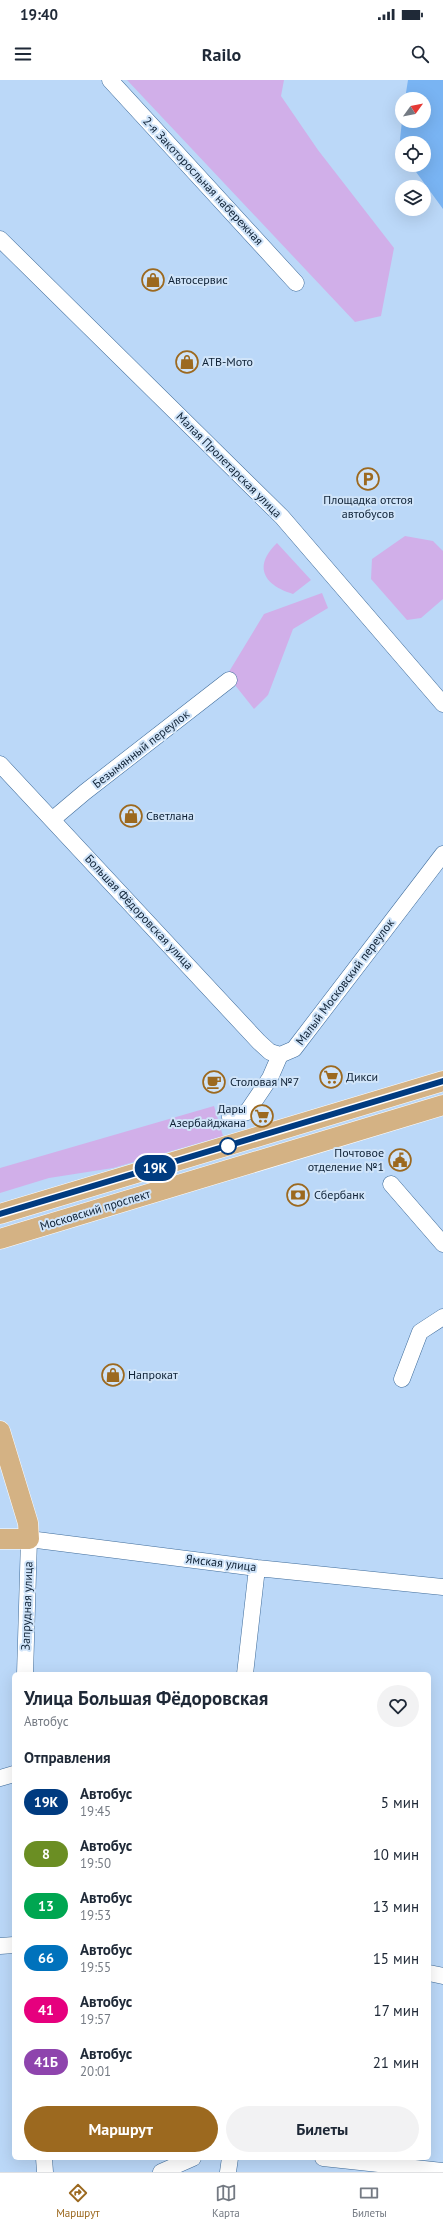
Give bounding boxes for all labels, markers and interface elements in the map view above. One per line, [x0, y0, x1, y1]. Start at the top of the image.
text: 19:40 [20, 5, 58, 24]
icon: menu [12, 43, 34, 65]
text: Railo [202, 43, 241, 66]
icon: search [409, 43, 431, 65]
north arrow [395, 92, 431, 128]
map controls [395, 92, 431, 216]
street label: 2-я Закоторосльная набережная [140, 113, 267, 248]
button: locate [395, 136, 431, 172]
button: layers [395, 180, 431, 216]
shop icon: Автосервис [140, 267, 166, 293]
place label: Автосервис [168, 272, 228, 287]
shop icon: АТВ-Мото [174, 349, 200, 375]
place label: АТВ-Мото [202, 354, 253, 369]
street label: Малая Пролетарская улица [173, 409, 285, 521]
parking icon: Площадка отстоя автобусов [355, 466, 381, 492]
place label: Площадка отстоя автобусов [323, 492, 413, 521]
street label: Безымянный переулок [89, 706, 192, 791]
shop icon: Светлана [118, 803, 144, 829]
place label: Светлана [146, 808, 194, 823]
street label: Большая Фёдоровская улица [82, 851, 197, 972]
street label: Малый Московский переулок [292, 915, 397, 1048]
supermarket icon: Дикси [318, 1064, 344, 1090]
cafe icon: Столовая №7 [201, 1069, 227, 1095]
place label: Дикси [346, 1069, 378, 1084]
place label: Столовая №7 [230, 1074, 299, 1089]
place label: Дары Азербайджана [169, 1101, 246, 1130]
supermarket icon: Дары Азербайджана [249, 1103, 275, 1129]
unlabelled marker [219, 1137, 237, 1155]
place label: Почтовое отделение №1 [308, 1145, 384, 1174]
public building icon: Почтовое отделение №1 [387, 1147, 413, 1173]
line badge: 19К [132, 1155, 178, 1181]
text: 19К [143, 1159, 167, 1177]
bank icon: Сбербанк [285, 1182, 311, 1208]
street label: Московский проспект [38, 1186, 152, 1233]
place label: Сбербанк [314, 1187, 365, 1202]
shop icon: Напрокат [100, 1362, 126, 1388]
place label: Напрокат [128, 1367, 178, 1382]
street label: Ямская улица [185, 1551, 257, 1574]
street label: Запрудная улица [17, 1561, 36, 1651]
button: heart [377, 1685, 419, 1727]
text: Улица Большая Фёдоровская [24, 1686, 268, 1710]
text: Автобус [24, 1713, 69, 1730]
text: Отправления [24, 1748, 111, 1767]
text: Автобус [80, 1784, 132, 1803]
text: 19К [34, 1793, 58, 1811]
text: 5 мин [381, 1793, 419, 1812]
text: 19:45 [80, 1803, 111, 1820]
text: Автобус [80, 1836, 132, 1855]
text: 8 [42, 1845, 50, 1863]
text: 10 мин [373, 1845, 419, 1864]
text: 19:50 [80, 1855, 111, 1872]
text: Автобус [80, 1888, 132, 1907]
text: 13 [38, 1897, 54, 1915]
text: 13 мин [373, 1897, 419, 1916]
text: 19:53 [80, 1907, 111, 1924]
text: Автобус [80, 1940, 132, 1959]
text: 66 [38, 1949, 54, 1967]
text: 15 мин [373, 1949, 419, 1968]
text: 19:55 [80, 1959, 111, 1976]
text: Автобус [80, 1992, 132, 2011]
text: 41 [38, 2001, 54, 2019]
text: 17 мин [373, 2001, 419, 2020]
text: 19:57 [80, 2011, 111, 2028]
text: Автобус [80, 2044, 132, 2063]
text: 41Б [34, 2053, 58, 2071]
text: 21 мин [373, 2053, 419, 2072]
text: 20:01 [80, 2063, 111, 2080]
button: Маршрут [24, 2106, 218, 2152]
button: Билеты [226, 2106, 419, 2152]
tab: Маршрут [56, 2182, 100, 2220]
tab: Карта [212, 2182, 240, 2220]
tab: Билеты [352, 2182, 387, 2220]

